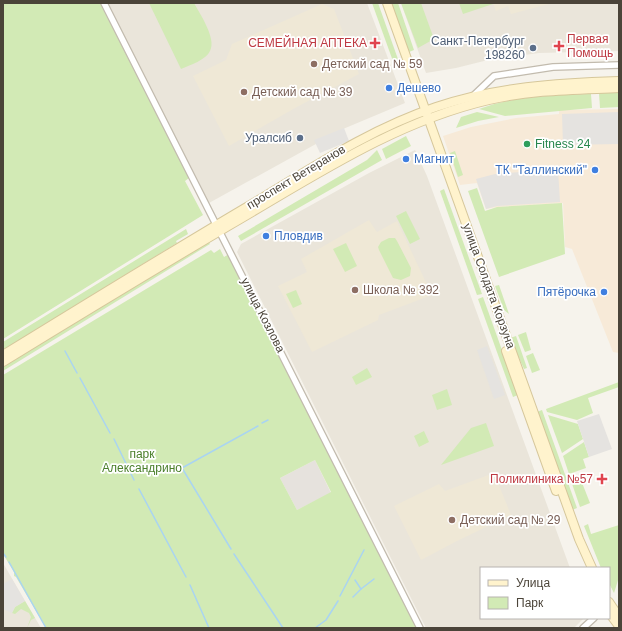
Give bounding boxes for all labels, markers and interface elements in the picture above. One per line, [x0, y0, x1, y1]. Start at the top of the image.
place label: Первая Помощь [567, 32, 613, 60]
place label: Санкт-Петербург 198260 [431, 34, 526, 62]
place label: СЕМЕЙНАЯ АПТЕКА [248, 35, 367, 50]
marker: СЕМЕЙНАЯ АПТЕКА [370, 38, 380, 48]
marker: Первая Помощь [554, 41, 564, 51]
marker: Санкт-Петербург 198260 [528, 43, 538, 53]
place label: Детский сад № 59 [322, 57, 423, 71]
marker: Детский сад № 59 [309, 59, 319, 69]
place label: Дешево [397, 81, 441, 95]
marker: Дешево [384, 83, 394, 93]
place label: Детский сад № 39 [252, 85, 353, 99]
marker: Детский сад № 39 [239, 87, 249, 97]
place label: Уралсиб [245, 131, 292, 145]
marker: Уралсиб [295, 133, 305, 143]
place label: Fitness 24 [535, 137, 591, 151]
marker: Fitness 24 [522, 139, 532, 149]
street label: проспект Ветеранов [244, 142, 348, 212]
place label: Магнит [414, 152, 455, 166]
marker: Магнит [401, 154, 411, 164]
place label: ТК "Таллинский" [495, 163, 587, 177]
marker: ТК "Таллинский" [590, 165, 600, 175]
street label: улица Солдата Корзуна [460, 222, 518, 351]
place label: Пловдив [274, 229, 323, 243]
marker: Пловдив [261, 231, 271, 241]
street label: улица Козлова [238, 275, 288, 355]
place label: Школа № 392 [363, 283, 439, 297]
marker: Школа № 392 [350, 285, 360, 295]
place label: Пятёрочка [537, 285, 596, 299]
marker: Пятёрочка [599, 287, 609, 297]
park label: парк Александрино [102, 447, 182, 475]
place label: Поликлиника №57 [490, 472, 593, 486]
marker: Поликлиника №57 [596, 473, 608, 485]
place label: Детский сад № 29 [460, 513, 561, 527]
marker: Детский сад № 29 [447, 515, 457, 525]
legend [480, 567, 610, 619]
text: Улица [516, 576, 550, 590]
text: Парк [516, 596, 544, 610]

